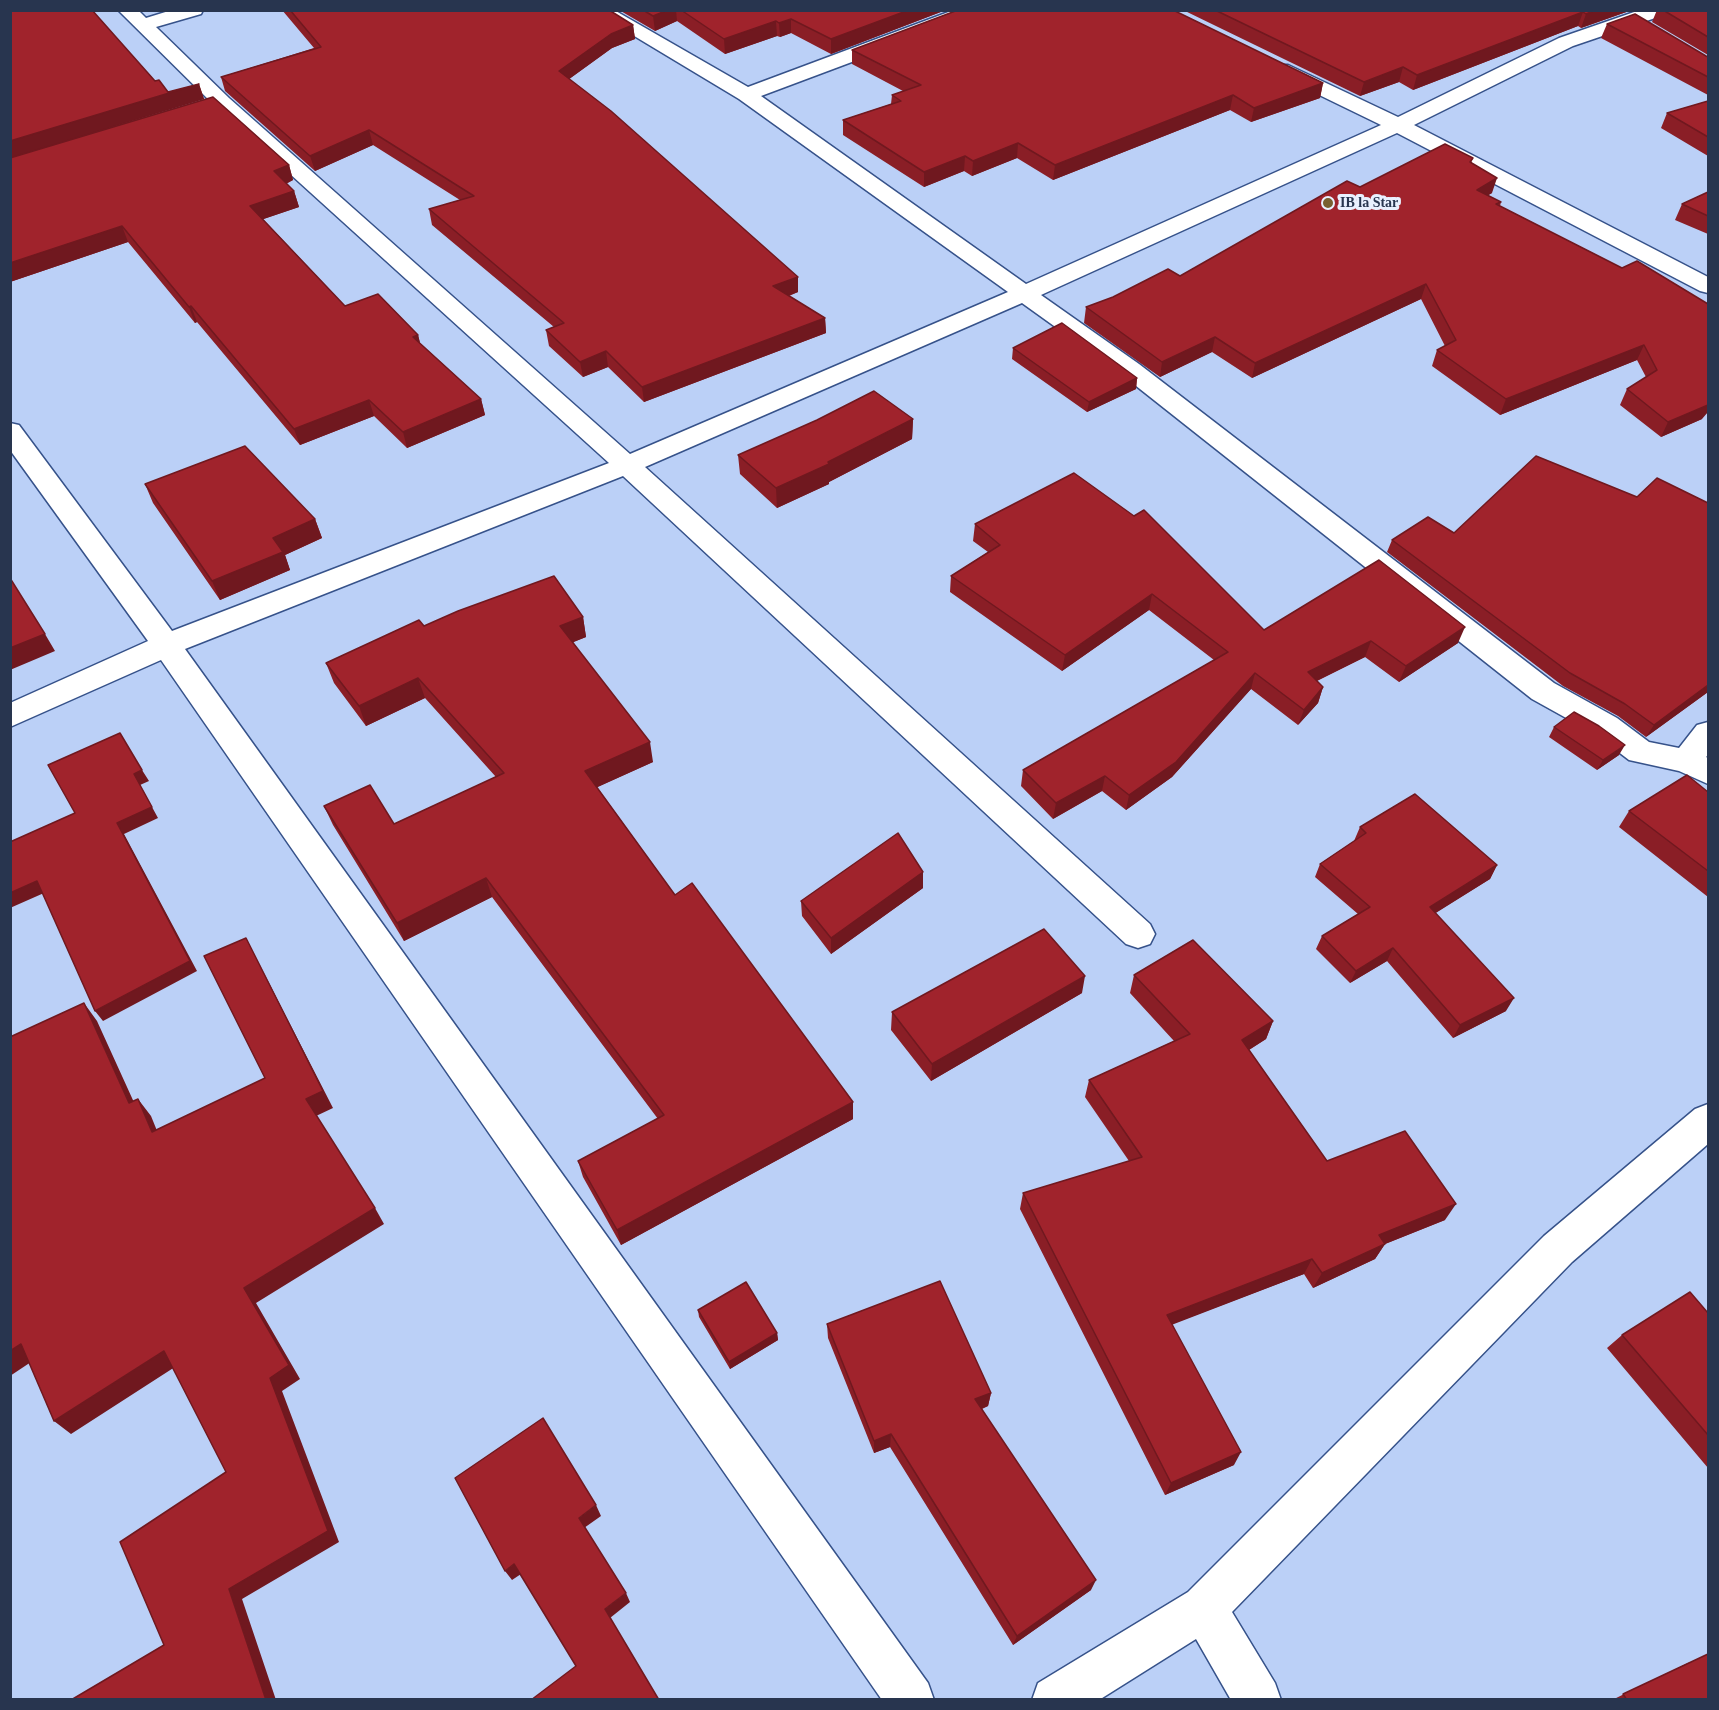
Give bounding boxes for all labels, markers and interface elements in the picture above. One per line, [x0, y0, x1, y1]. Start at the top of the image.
place label: IB la Star [1340, 195, 1398, 211]
marker: IB la Star [1321, 196, 1335, 210]

